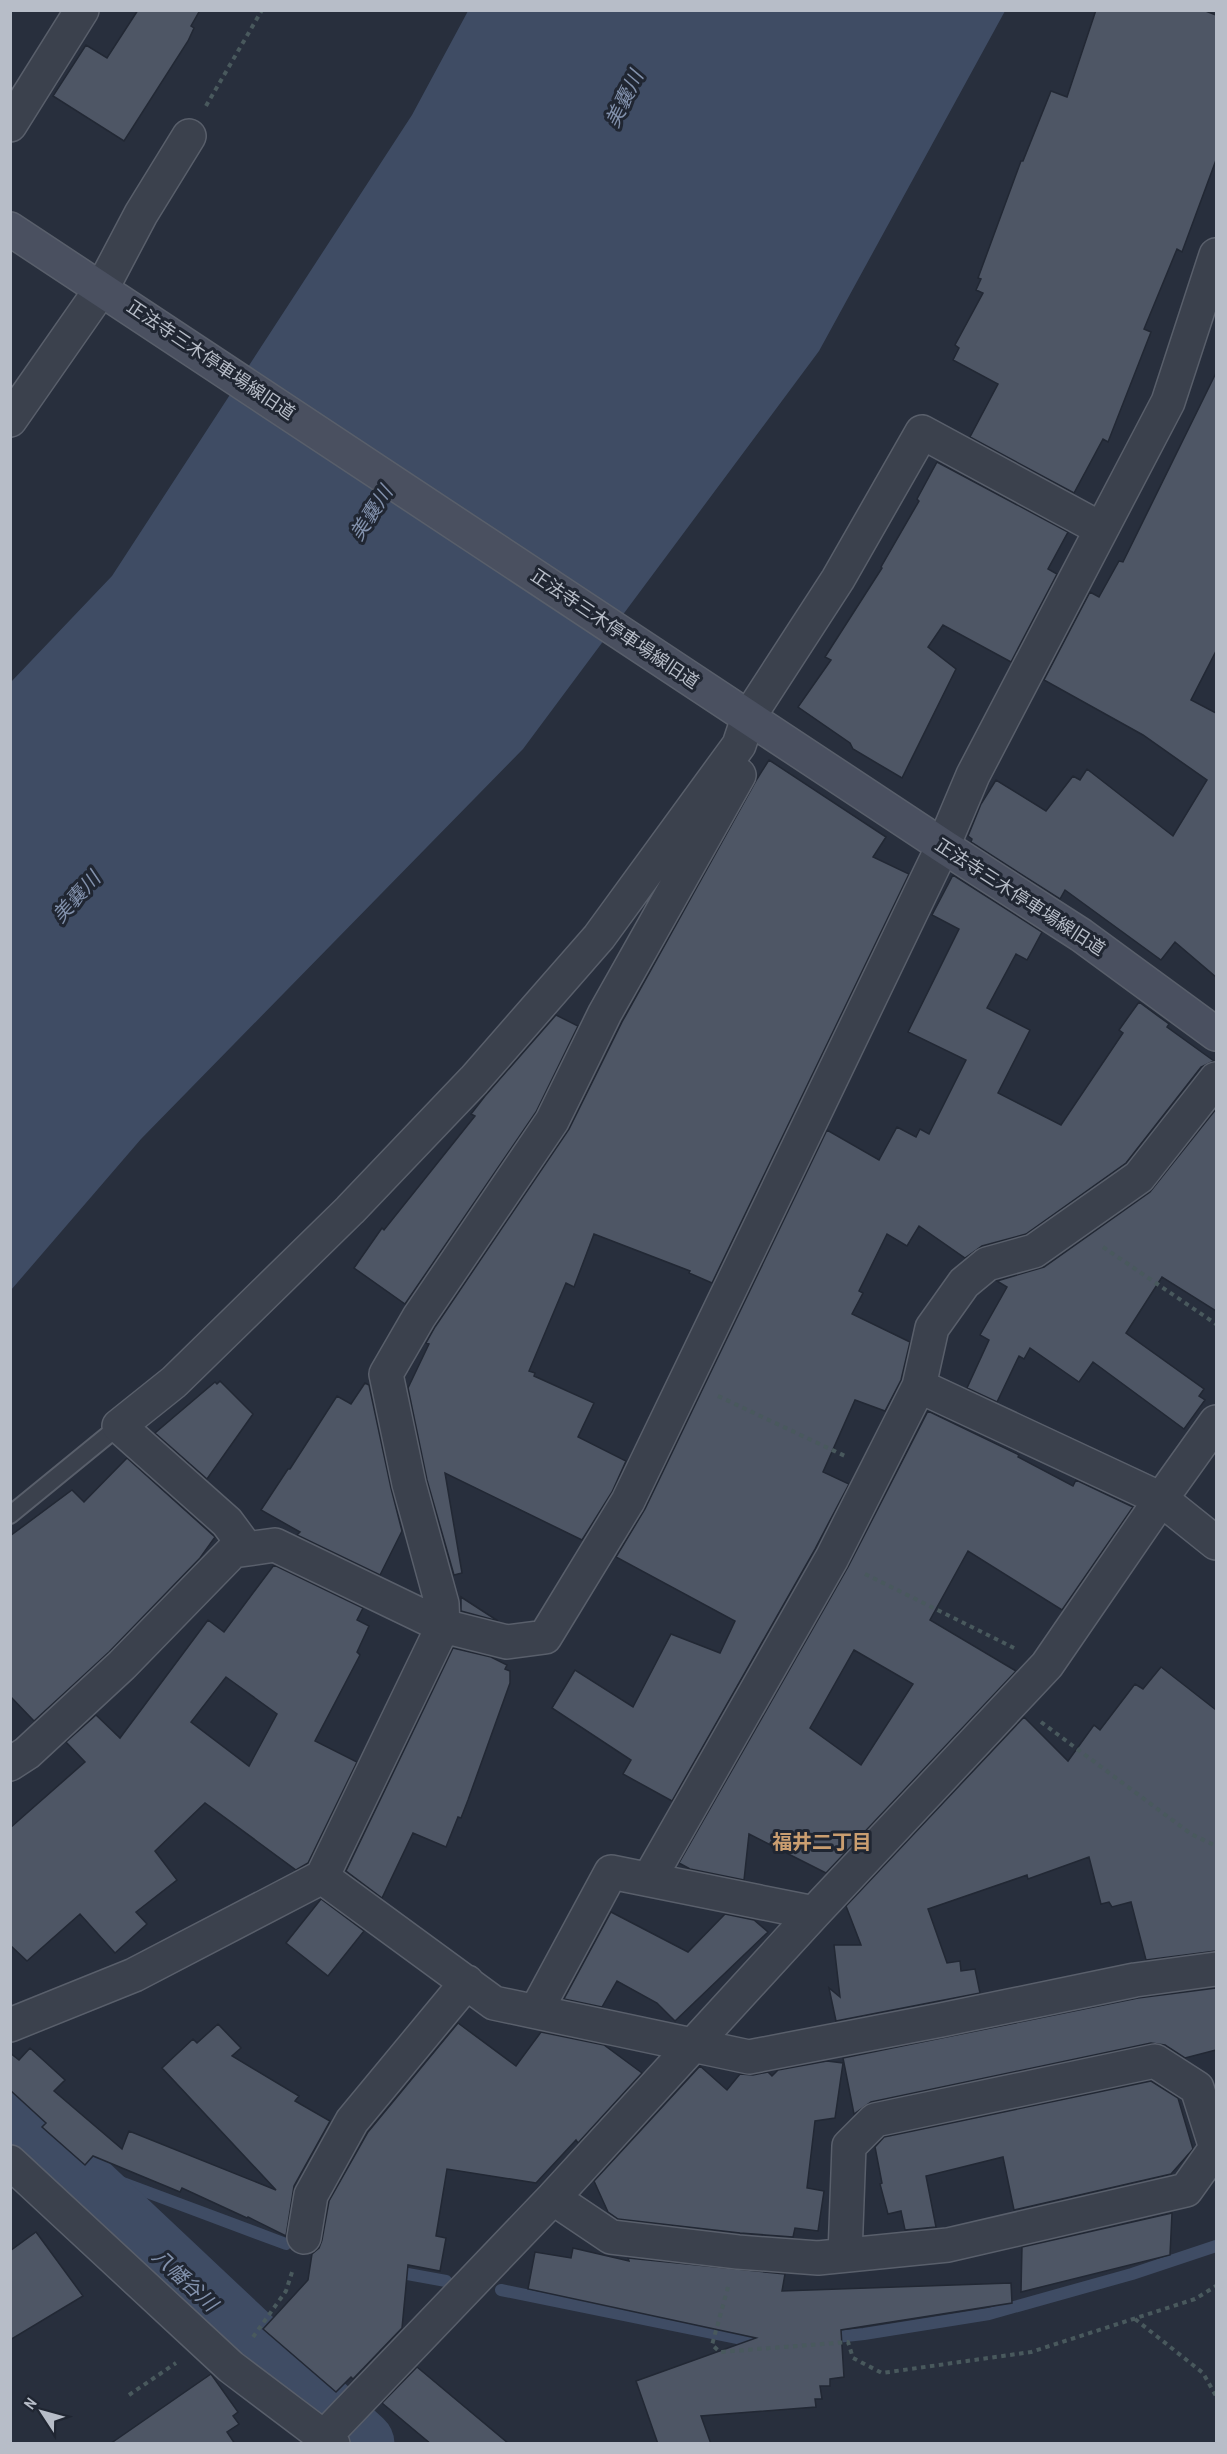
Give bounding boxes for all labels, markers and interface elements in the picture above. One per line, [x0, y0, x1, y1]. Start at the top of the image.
water label: 美嚢川 [598, 64, 650, 132]
street label: 正法寺三木停車場線旧道 [122, 294, 300, 425]
water label: 美嚢川 [343, 479, 399, 545]
street label: 正法寺三木停車場線旧道 [526, 563, 704, 694]
street label: 正法寺三木停車場線旧道 [930, 832, 1110, 961]
water label: 美嚢川 [46, 864, 107, 928]
district label: 福井二丁目 [772, 1828, 872, 1855]
water label: 八幡谷川 [147, 2242, 225, 2318]
north arrow [12, 2382, 72, 2442]
text: N [18, 2393, 42, 2413]

